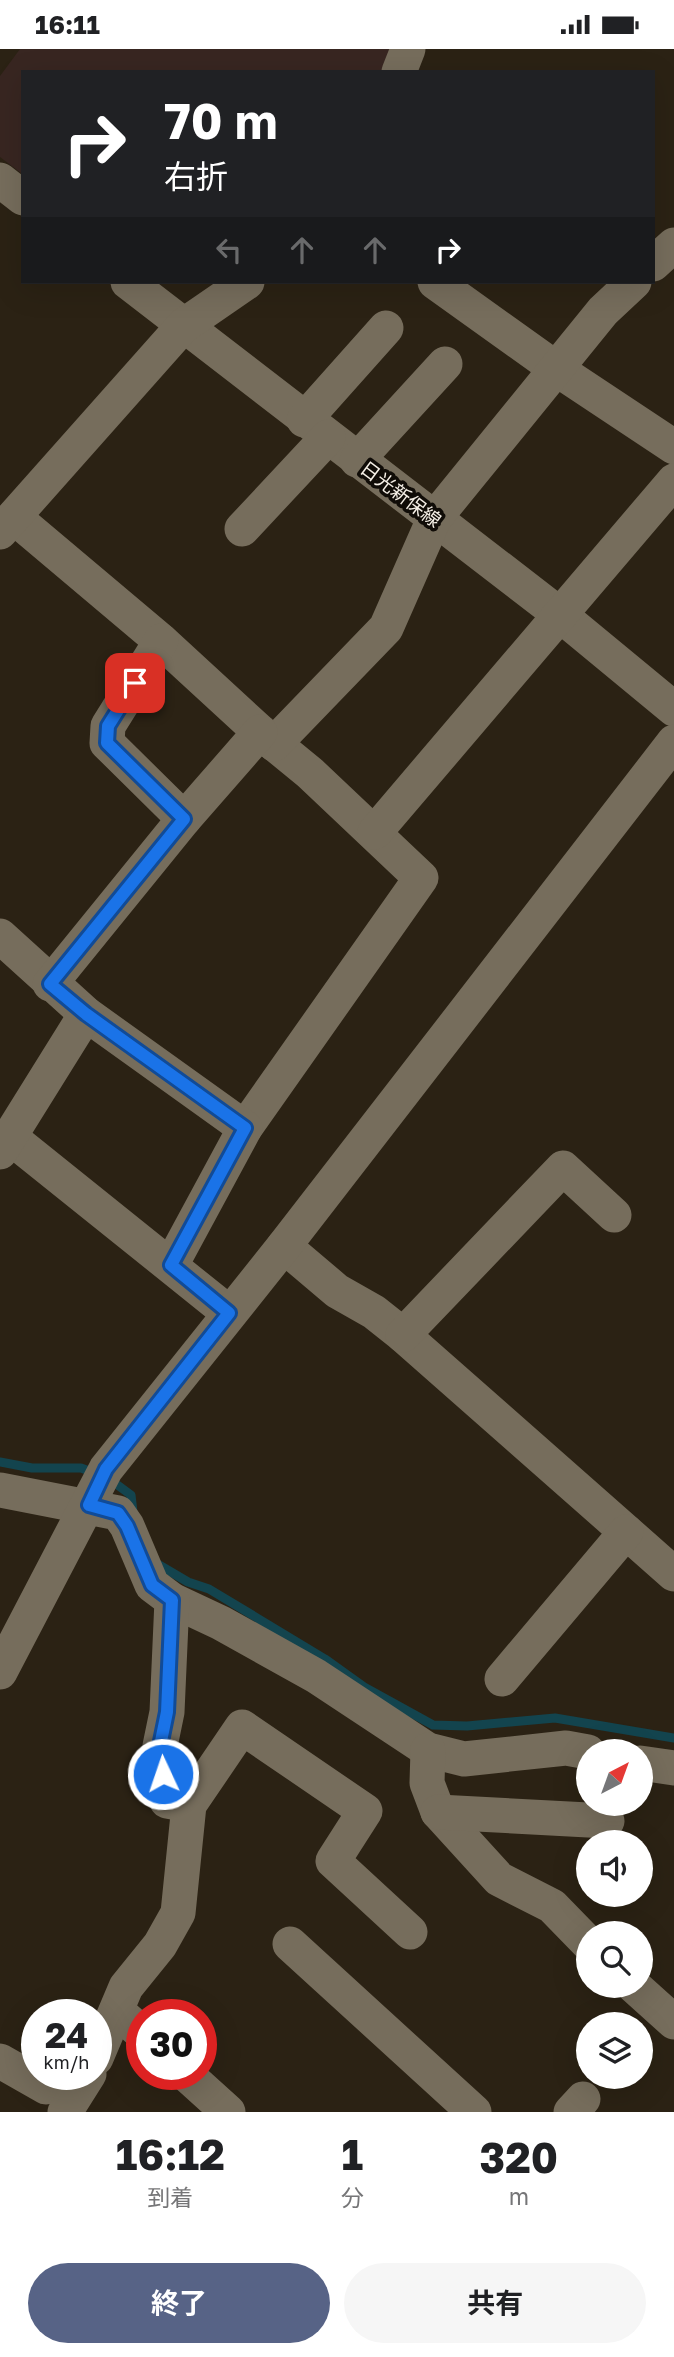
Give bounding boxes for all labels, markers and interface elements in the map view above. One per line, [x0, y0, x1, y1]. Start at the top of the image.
text: 16:11 [35, 9, 100, 40]
text: 70 m [164, 91, 278, 150]
icon: right [49, 98, 140, 189]
text: 右折 [164, 157, 228, 195]
icon: left [210, 231, 248, 269]
icon: ahead [283, 231, 321, 269]
icon: ahead [356, 231, 394, 269]
icon: right [429, 231, 467, 269]
street label: 日光新保線 [356, 456, 446, 531]
pin [105, 653, 165, 713]
icon: arrive [116, 664, 154, 702]
position arrow [126, 1737, 200, 1811]
north arrow [576, 1739, 653, 1817]
map controls [576, 1739, 653, 2089]
button: sound [576, 1830, 653, 1907]
button: search [576, 1921, 653, 1998]
speed limit sign: 30 [126, 1999, 217, 2090]
button: layers [576, 2012, 653, 2089]
text: 24 [45, 2014, 88, 2056]
text: km/h [44, 2051, 89, 2073]
text: 16:12 [116, 2129, 225, 2179]
text: 1 [341, 2129, 363, 2179]
text: 320 [480, 2132, 558, 2182]
text: m [509, 2182, 529, 2210]
text: 到着 [147, 2183, 193, 2211]
text: 分 [341, 2183, 364, 2211]
button: 終了 [28, 2263, 330, 2343]
button: 共有 [344, 2263, 646, 2343]

